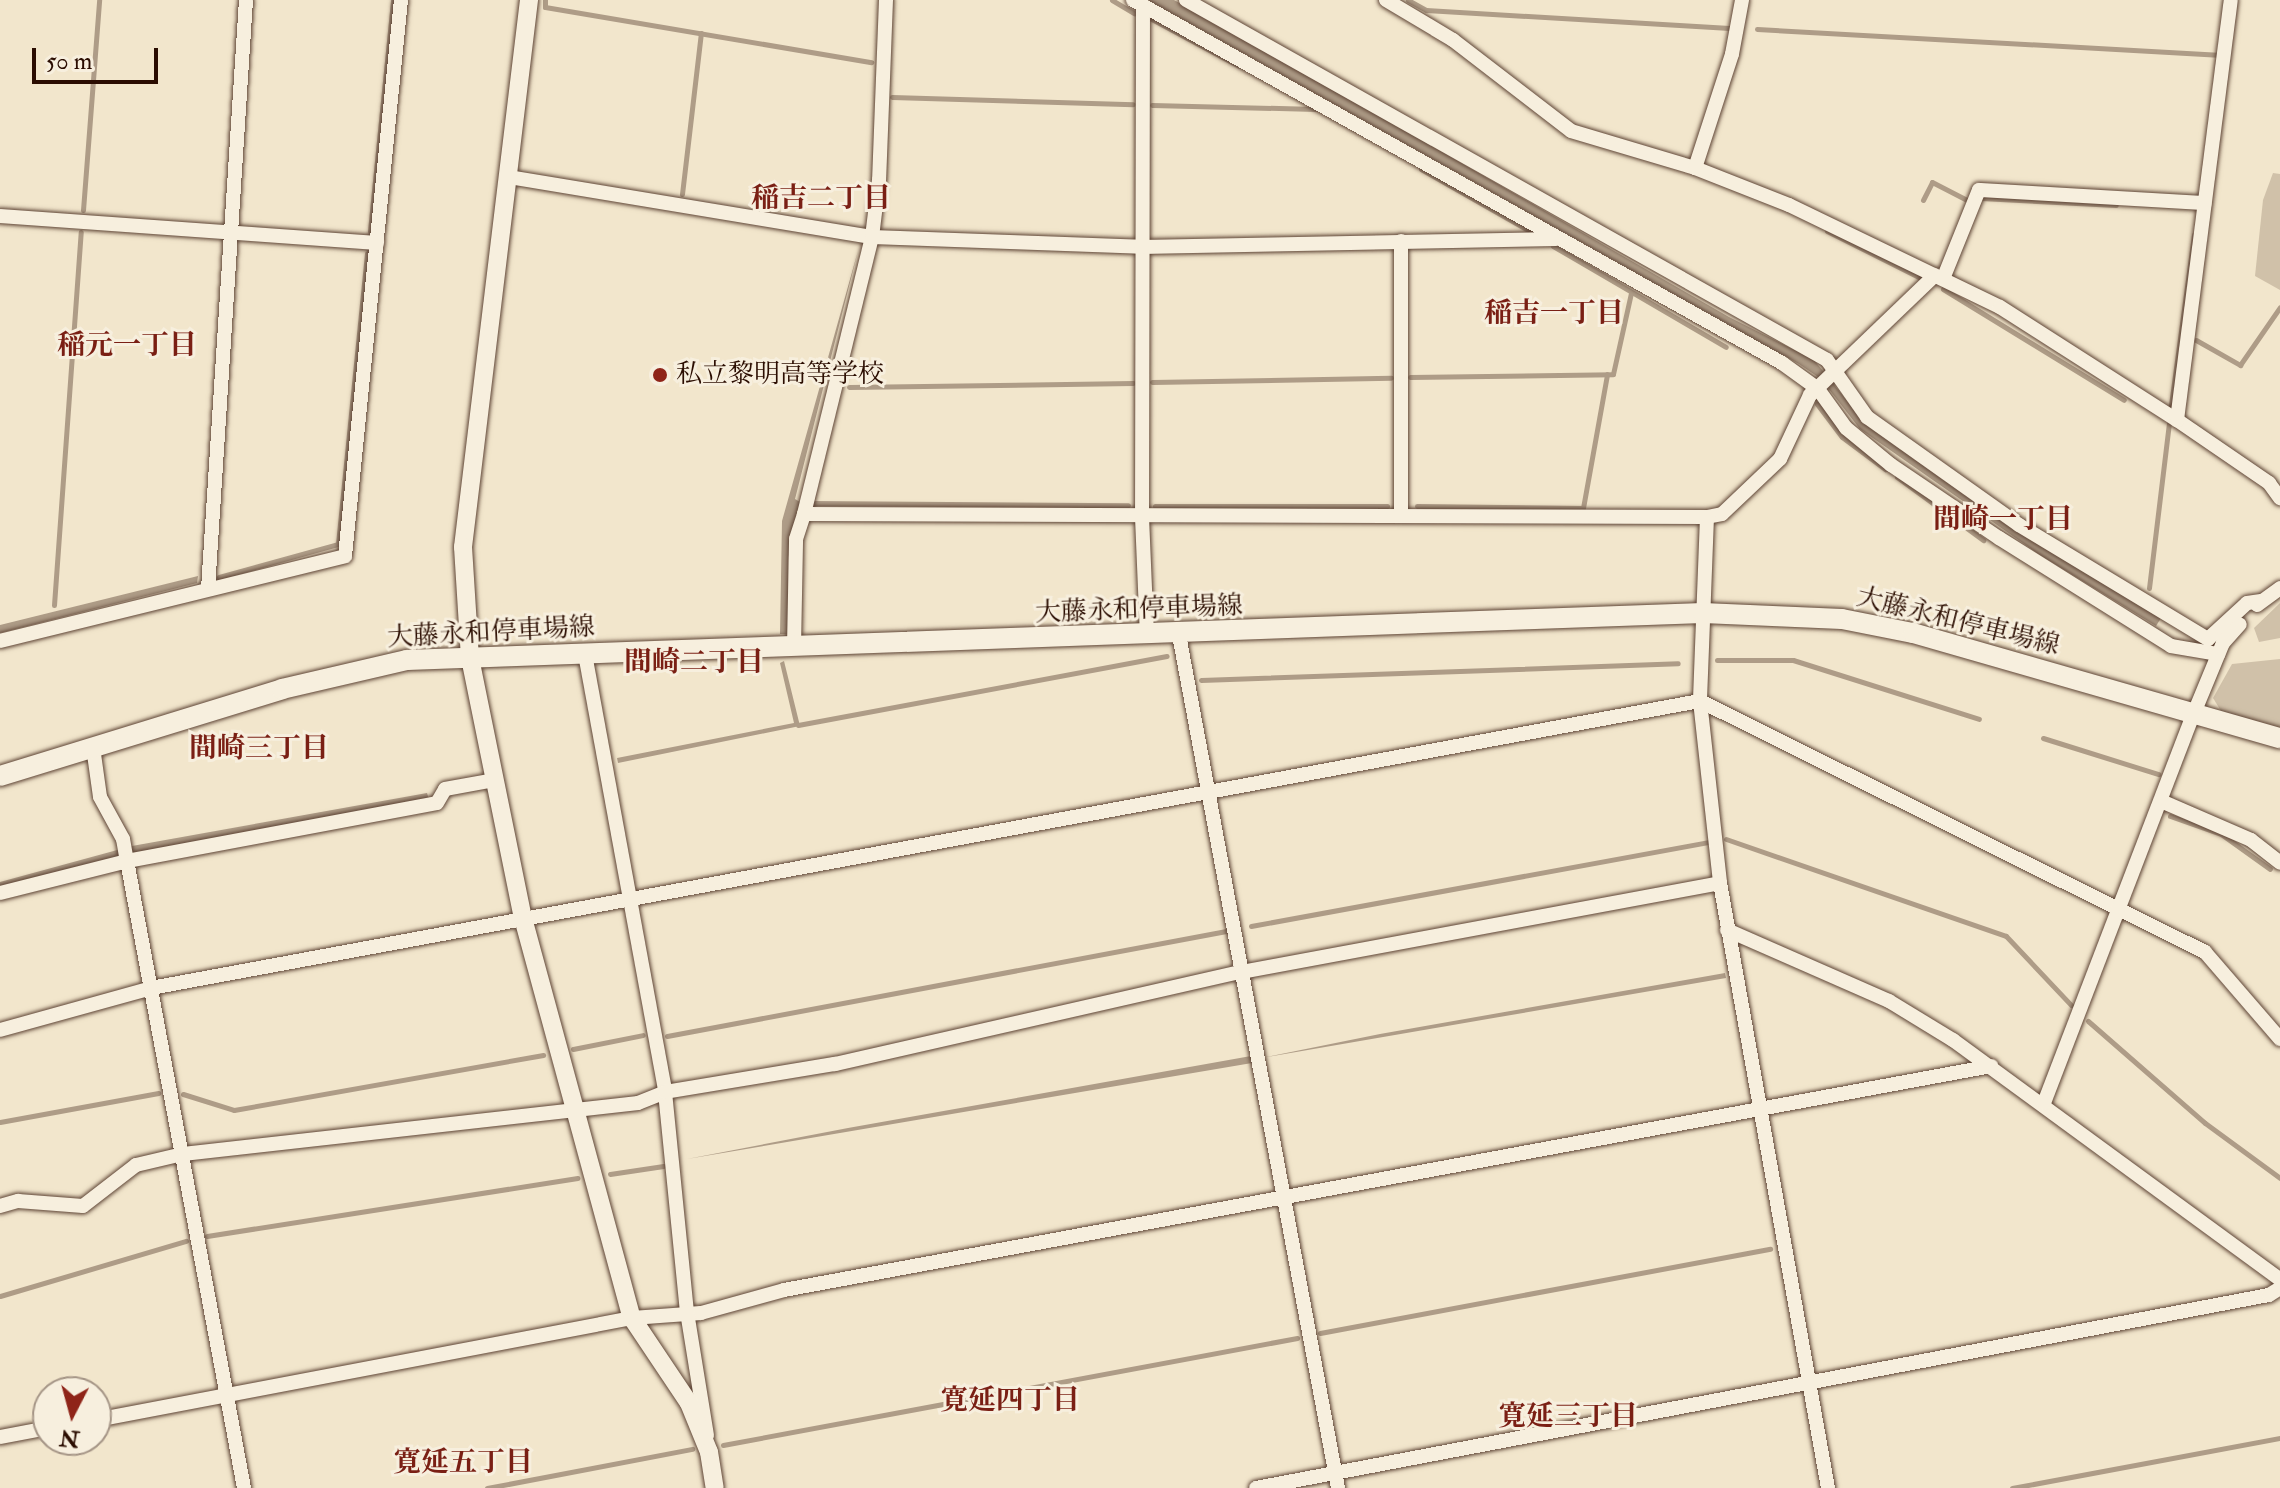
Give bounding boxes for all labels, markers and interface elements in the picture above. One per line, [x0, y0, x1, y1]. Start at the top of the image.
scale bar [36, 32, 162, 82]
text: 50 m [46, 46, 92, 77]
district label: 稲吉二丁目 [751, 182, 891, 216]
district label: 稲吉一丁目 [1484, 297, 1624, 331]
district label: 稲元一丁目 [57, 329, 197, 363]
place label: 私立黎明高等学校 [676, 359, 884, 391]
marker: 私立黎明高等学校 [651, 366, 669, 384]
district label: 間崎一丁目 [1933, 503, 2073, 537]
street label: 大藤永和停車場線 [1853, 582, 2063, 662]
street label: 大藤永和停車場線 [1035, 591, 1243, 629]
street label: 大藤永和停車場線 [386, 612, 596, 654]
district label: 間崎二丁目 [624, 646, 764, 680]
district label: 間崎三丁目 [189, 732, 329, 766]
north arrow [32, 1376, 112, 1456]
district label: 寛延四丁目 [940, 1384, 1080, 1418]
district label: 寛延三丁目 [1498, 1400, 1638, 1434]
text: N [58, 1423, 81, 1453]
district label: 寛延五丁目 [393, 1446, 533, 1480]

